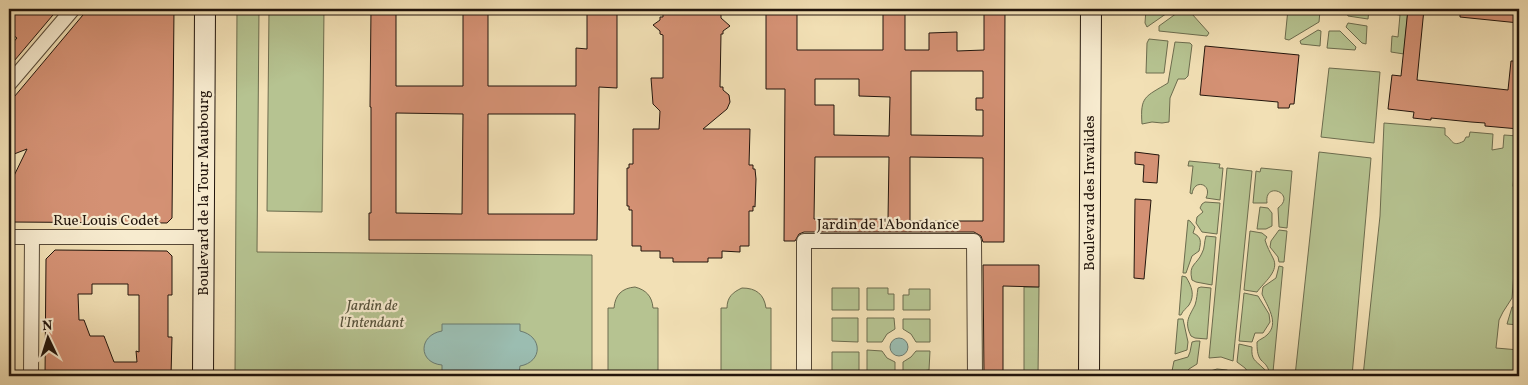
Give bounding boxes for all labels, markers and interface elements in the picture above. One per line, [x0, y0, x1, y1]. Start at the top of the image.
street label: Boulevard de la Tour Maubourg [194, 90, 215, 296]
street label: Boulevard des Invalides [1080, 115, 1101, 271]
street label: Rue Louis Codet [53, 211, 159, 232]
street label: Jardin de l'Abondance [817, 215, 959, 236]
park label: Jardin de l'Intendant [340, 296, 405, 334]
north arrow [22, 312, 72, 362]
text: N [41, 317, 53, 336]

